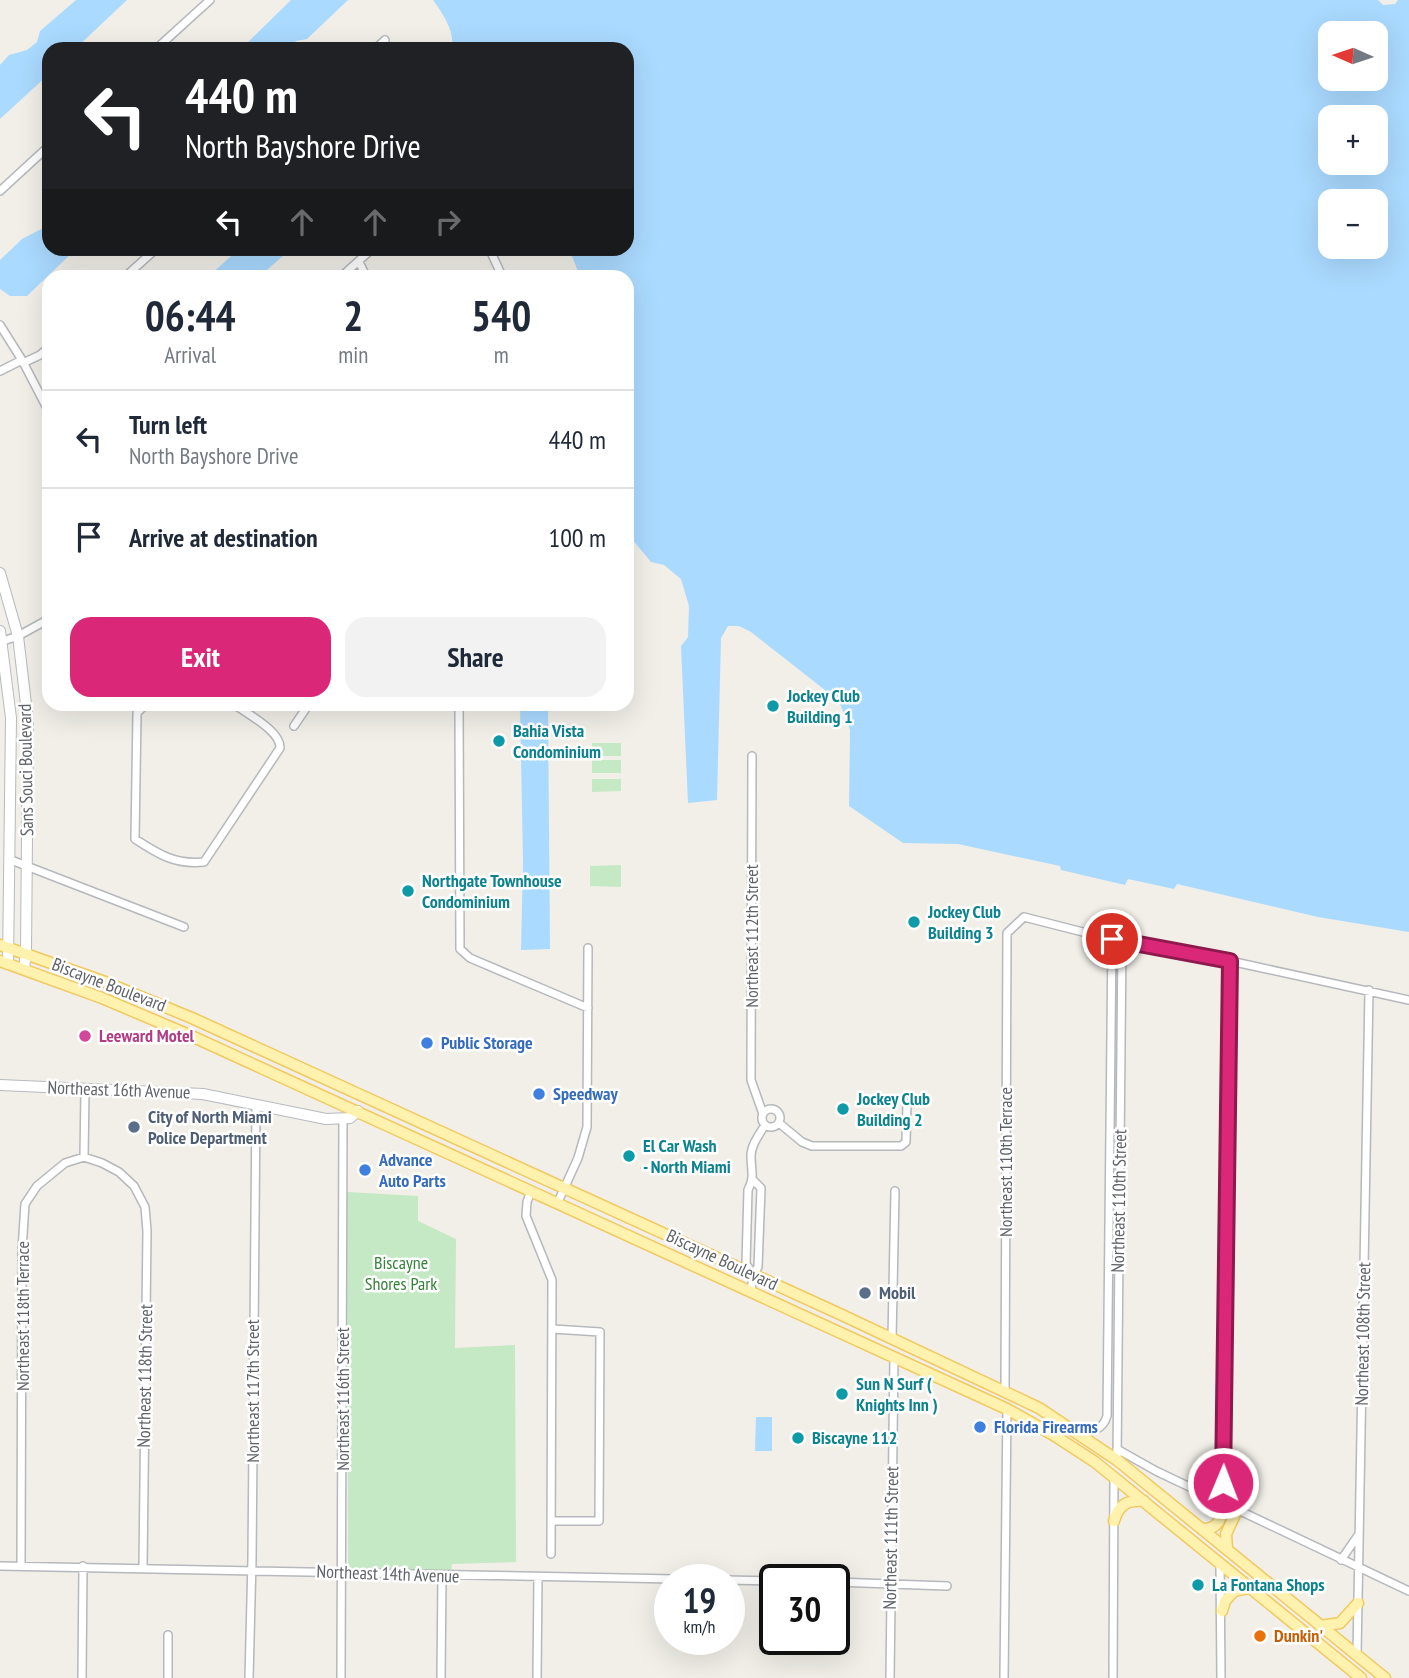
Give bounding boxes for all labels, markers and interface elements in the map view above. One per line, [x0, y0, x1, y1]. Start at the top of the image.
north arrow [1318, 21, 1388, 91]
map controls [1318, 21, 1388, 259]
text: 440 m [185, 63, 298, 127]
icon: left [70, 70, 161, 161]
button: + [1318, 105, 1388, 175]
text: North Bayshore Drive [185, 125, 421, 167]
button: − [1318, 189, 1388, 259]
icon: left [210, 203, 248, 241]
icon: ahead [283, 203, 321, 241]
icon: ahead [356, 203, 394, 241]
icon: right [429, 203, 467, 241]
text: 06:44 [145, 288, 236, 343]
text: 2 [343, 288, 363, 343]
text: 540 [471, 288, 531, 343]
text: Arrival [164, 340, 216, 369]
text: min [338, 340, 368, 369]
text: m [494, 340, 509, 369]
text: Turn left [129, 408, 207, 441]
icon: left [70, 420, 108, 458]
text: 440 m [548, 423, 606, 456]
text: North Bayshore Drive [129, 441, 298, 470]
icon: arrive [70, 518, 108, 556]
text: Arrive at destination [129, 521, 318, 554]
text: 100 m [548, 521, 606, 554]
button: Exit [70, 617, 331, 697]
button: Share [345, 617, 606, 697]
place label: Jockey Club Building 1 [786, 684, 860, 728]
marker: Jockey Club Building 1 [765, 698, 781, 714]
street label: Sans Souci Boulevard [13, 704, 38, 836]
place label: Bahia Vista Condominium [513, 719, 601, 763]
marker: Bahia Vista Condominium [491, 733, 507, 749]
street label: Northeast 112th Street [740, 864, 763, 1008]
place label: Northgate Townhouse Condominium [422, 869, 562, 913]
marker: Northgate Townhouse Condominium [400, 883, 416, 899]
place label: Jockey Club Building 3 [927, 900, 1001, 944]
pin [1082, 909, 1142, 969]
marker: Jockey Club Building 3 [906, 914, 922, 930]
icon: arrive [1093, 920, 1131, 958]
street label: Biscayne Boulevard [49, 952, 169, 1017]
place label: Leeward Motel [99, 1024, 195, 1047]
marker: Leeward Motel [77, 1028, 93, 1044]
place label: Public Storage [441, 1031, 533, 1054]
marker: Public Storage [419, 1035, 435, 1051]
street label: Northeast 16th Avenue [47, 1076, 191, 1103]
place label: Speedway [553, 1082, 619, 1105]
marker: Speedway [531, 1086, 547, 1102]
place label: Jockey Club Building 2 [856, 1087, 930, 1131]
street label: Northeast 110th Terrace [994, 1087, 1017, 1237]
marker: Jockey Club Building 2 [835, 1101, 851, 1117]
place label: City of North Miami Police Department [148, 1105, 272, 1149]
marker: City of North Miami Police Department [126, 1119, 142, 1135]
street label: Northeast 110th Street [1106, 1129, 1131, 1273]
place label: El Car Wash - North Miami [643, 1134, 731, 1178]
place label: Advance Auto Parts [378, 1148, 446, 1192]
marker: El Car Wash - North Miami [621, 1148, 637, 1164]
marker: Advance Auto Parts [357, 1162, 373, 1178]
street label: Biscayne Boulevard [663, 1224, 782, 1295]
street label: Northeast 118th Terrace [11, 1241, 34, 1391]
park label: Biscayne Shores Park [365, 1251, 437, 1295]
street label: Northeast 108th Street [1350, 1262, 1375, 1406]
place label: Mobil [879, 1281, 916, 1304]
marker: Mobil [857, 1285, 873, 1301]
street label: Northeast 118th Street [132, 1304, 157, 1448]
street label: Northeast 117th Street [241, 1319, 264, 1463]
street label: Northeast 116th Street [331, 1327, 354, 1471]
place label: Sun N Surf ( Knights Inn ) [856, 1372, 938, 1416]
marker: Sun N Surf ( Knights Inn ) [834, 1386, 850, 1402]
place label: Florida Firearms [994, 1415, 1098, 1438]
marker: Florida Firearms [972, 1419, 988, 1435]
place label: Biscayne 112 [812, 1426, 897, 1449]
marker: Biscayne 112 [790, 1430, 806, 1446]
position arrow [1186, 1446, 1260, 1520]
street label: Northeast 111th Street [878, 1466, 903, 1610]
street label: Northeast 14th Avenue [316, 1560, 460, 1587]
speed limit sign: 30 [759, 1564, 850, 1655]
place label: La Fontana Shops [1212, 1573, 1325, 1596]
text: 19 [683, 1577, 716, 1623]
marker: La Fontana Shops [1190, 1577, 1206, 1593]
text: km/h [684, 1615, 715, 1638]
place label: Dunkin' [1274, 1624, 1323, 1647]
marker: Dunkin' [1252, 1628, 1268, 1644]

